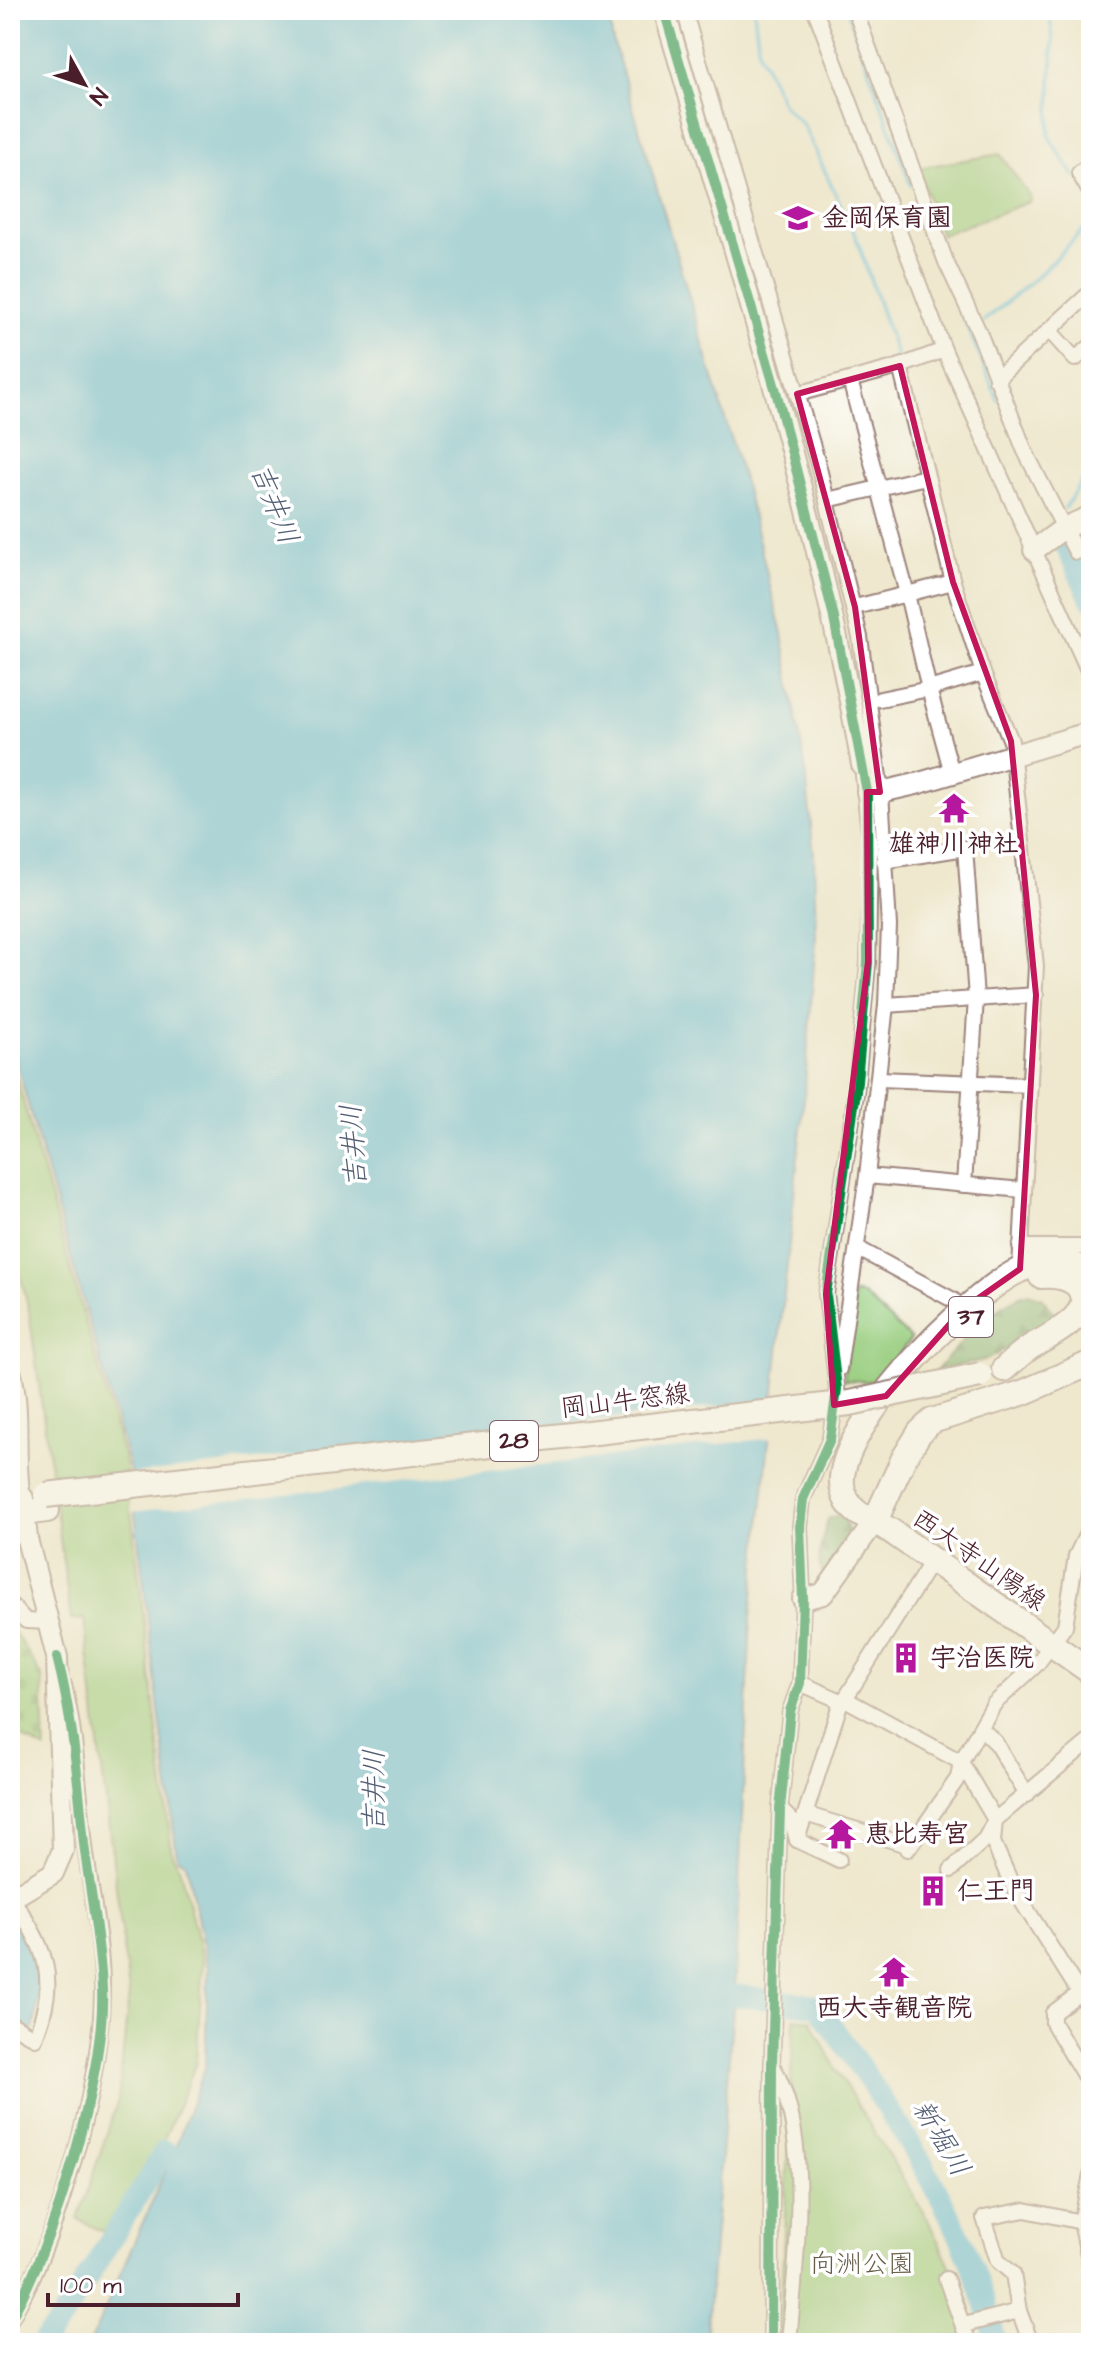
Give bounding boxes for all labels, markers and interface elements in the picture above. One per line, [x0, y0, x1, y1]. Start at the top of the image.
north arrow [44, 44, 124, 124]
text: N [82, 81, 114, 111]
place label: 金岡保育園 [822, 200, 952, 236]
school or university icon: 金岡保育園 [781, 201, 815, 235]
water label: 吉井川 [240, 458, 308, 550]
temple icon: 雄神川神社 [937, 791, 971, 825]
place label: 雄神川神社 [889, 826, 1019, 862]
water label: 吉井川 [332, 1103, 376, 1189]
road number: 37 [949, 1297, 993, 1337]
street label: 岡山牛窓線 [558, 1375, 692, 1427]
road number: 28 [490, 1421, 538, 1461]
street label: 西大寺山陽線 [905, 1501, 1053, 1619]
place label: 宇治医院 [930, 1640, 1034, 1676]
building icon: 宇治医院 [889, 1641, 923, 1675]
water label: 吉井川 [355, 1749, 394, 1833]
place label: 恵比寿宮 [865, 1816, 969, 1852]
temple icon: 恵比寿宮 [824, 1817, 858, 1851]
place label: 仁王門 [957, 1873, 1035, 1909]
building icon: 仁王門 [916, 1874, 950, 1908]
temple icon: 西大寺観音院 [877, 1955, 911, 1989]
place label: 西大寺観音院 [816, 1990, 972, 2026]
water label: 新堀川 [903, 2092, 979, 2184]
park label: 向洲公園 [810, 2246, 914, 2282]
scale bar [48, 2257, 238, 2307]
text: 100 m [60, 2269, 122, 2303]

